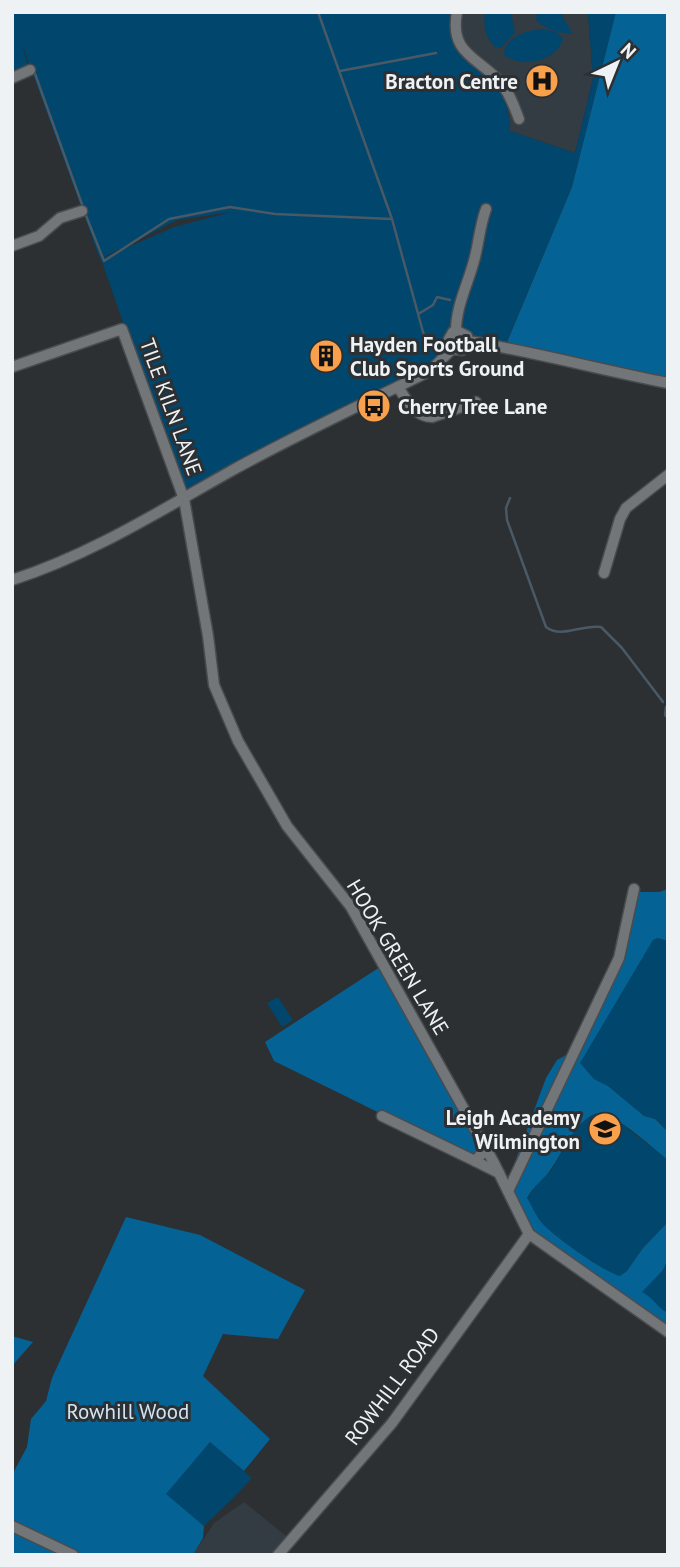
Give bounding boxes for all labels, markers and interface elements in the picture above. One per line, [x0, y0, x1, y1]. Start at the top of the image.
north arrow [582, 28, 652, 98]
text: N [616, 38, 641, 64]
hospital icon: Bracton Centre [523, 62, 561, 100]
place label: Bracton Centre [385, 68, 518, 95]
place label: Hayden Football Club Sports Ground [350, 331, 524, 382]
street label: TILE KILN LANE [134, 335, 208, 479]
building icon: Hayden Football Club Sports Ground [307, 337, 345, 375]
bus stop icon: Cherry Tree Lane [355, 387, 393, 425]
place label: Cherry Tree Lane [398, 393, 547, 420]
street label: HOOK GREEN LANE [341, 874, 455, 1040]
place label: Leigh Academy Wilmington [446, 1104, 581, 1155]
school or university icon: Leigh Academy Wilmington [586, 1110, 624, 1148]
street label: ROWHILL ROAD [339, 1322, 445, 1450]
park label: Rowhill Wood [67, 1398, 189, 1425]

